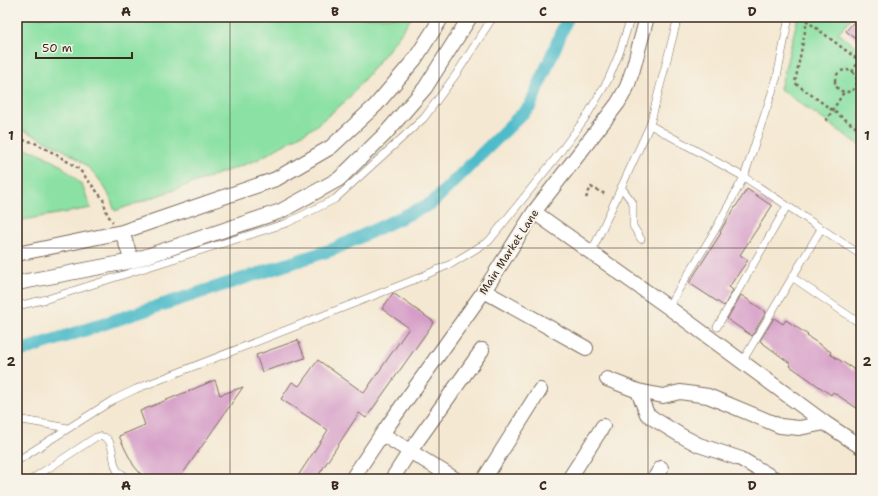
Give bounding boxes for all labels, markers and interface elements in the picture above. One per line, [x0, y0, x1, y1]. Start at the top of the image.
text: A [121, 3, 131, 20]
text: B [331, 3, 339, 20]
text: C [539, 3, 547, 20]
text: D [747, 3, 757, 20]
scale bar [36, 34, 132, 60]
text: 50 m [42, 40, 72, 56]
text: 1 [8, 127, 14, 144]
text: 1 [864, 127, 870, 144]
street label: Main Market Lane [476, 206, 542, 298]
text: 2 [6, 353, 16, 370]
text: 2 [862, 353, 872, 370]
text: A [121, 477, 131, 494]
text: B [331, 477, 339, 494]
text: C [539, 477, 547, 494]
text: D [747, 477, 757, 494]

